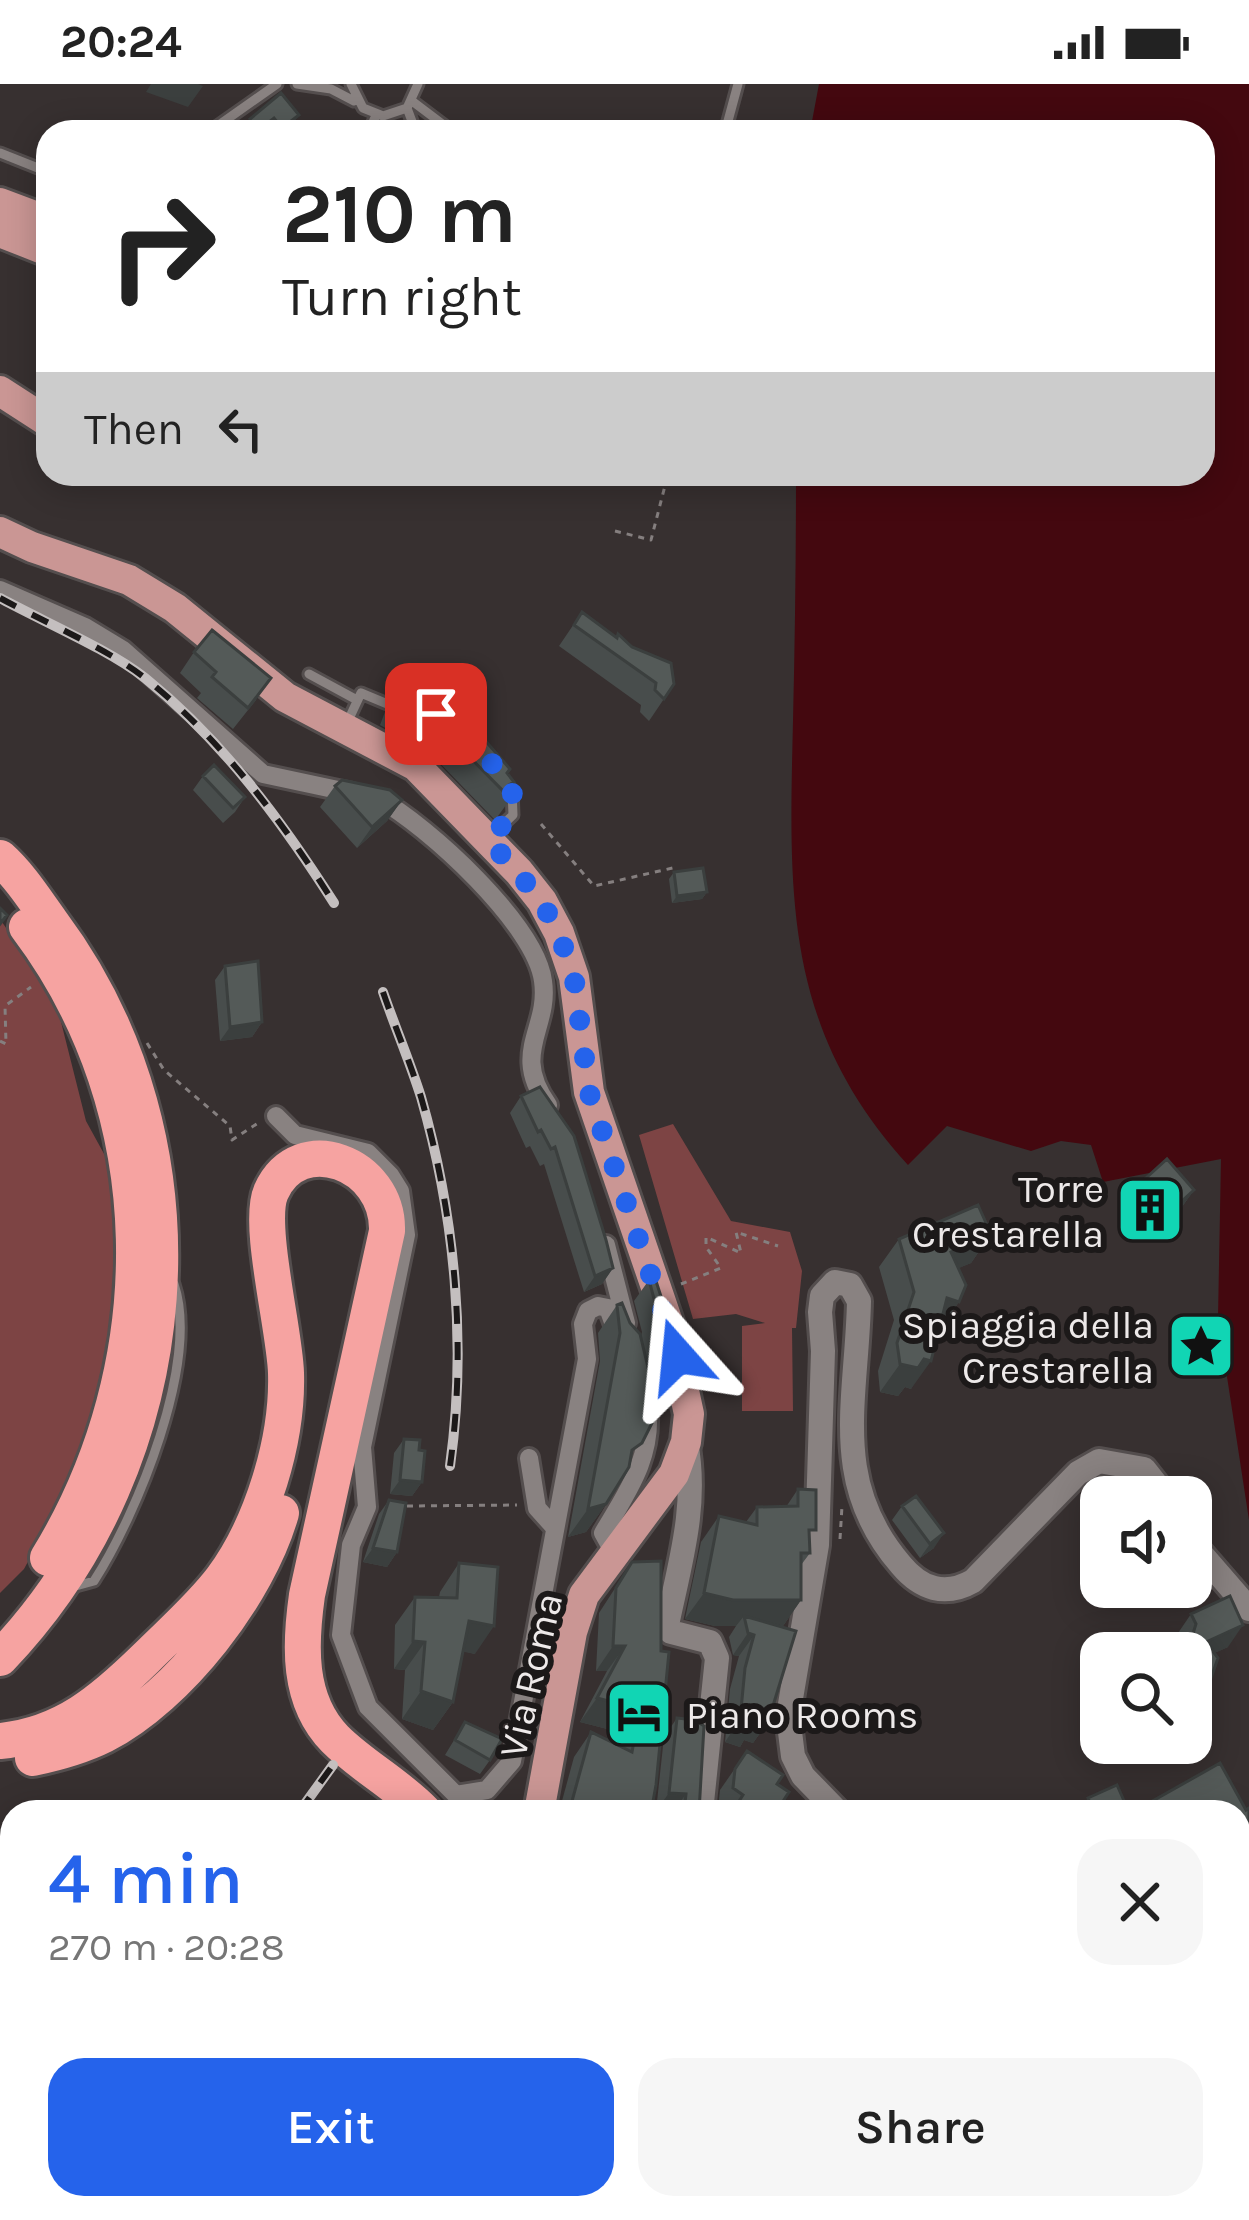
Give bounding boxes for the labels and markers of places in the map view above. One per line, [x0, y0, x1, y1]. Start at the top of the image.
pin [385, 663, 487, 765]
place label: Torre Crestarella [912, 1166, 1104, 1257]
building icon: Torre Crestarella [1115, 1175, 1185, 1245]
place label: Spiaggia della Crestarella [902, 1302, 1154, 1393]
place icon: Spiaggia della Crestarella [1166, 1311, 1236, 1381]
hotel icon: Piano Rooms [604, 1679, 674, 1749]
place label: Piano Rooms [686, 1692, 918, 1738]

